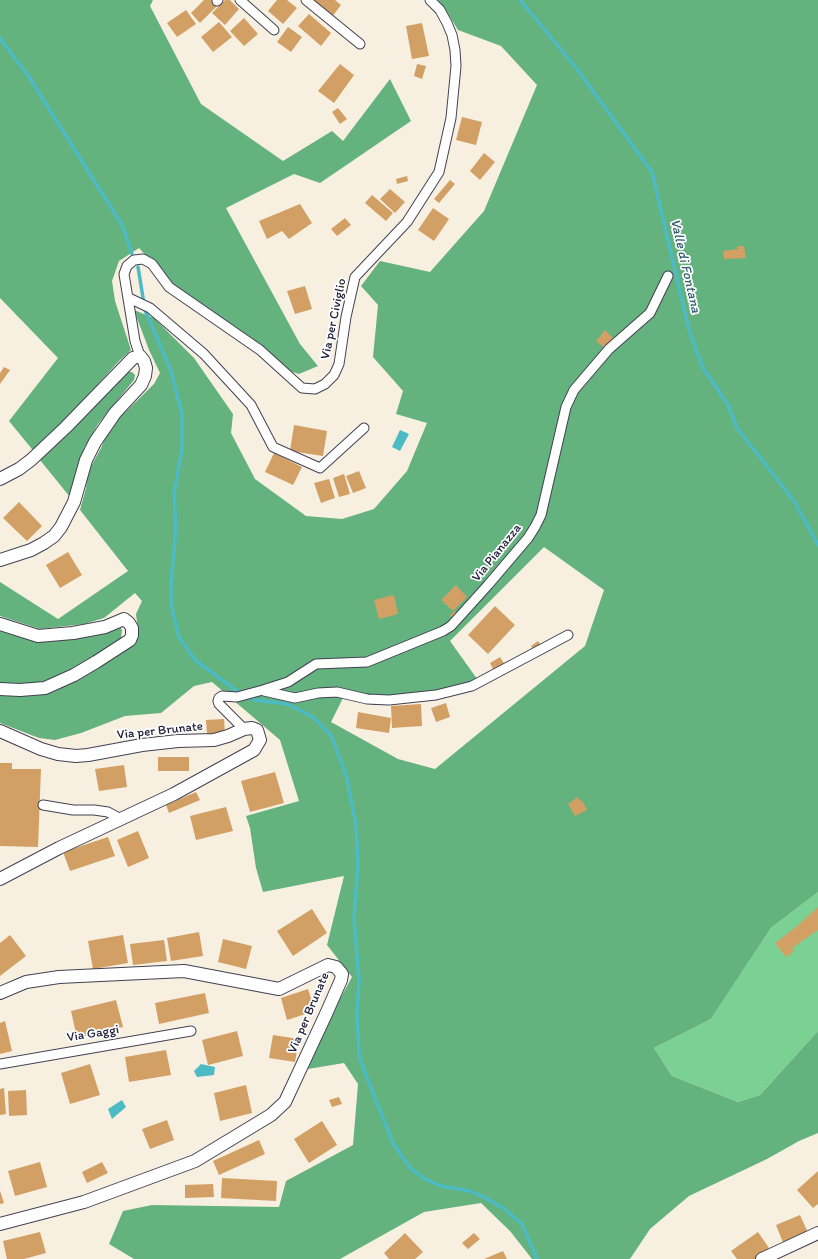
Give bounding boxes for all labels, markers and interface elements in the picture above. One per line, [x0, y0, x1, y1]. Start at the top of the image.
water label: Valle di Fontana [666, 217, 704, 315]
street label: Via per Civiglio [318, 277, 350, 361]
street label: Via Pianazza [469, 521, 525, 585]
street label: Via per Brunate [116, 719, 204, 743]
street label: Via per Brunate [285, 970, 333, 1056]
street label: Via Gaggi [66, 1022, 120, 1046]

